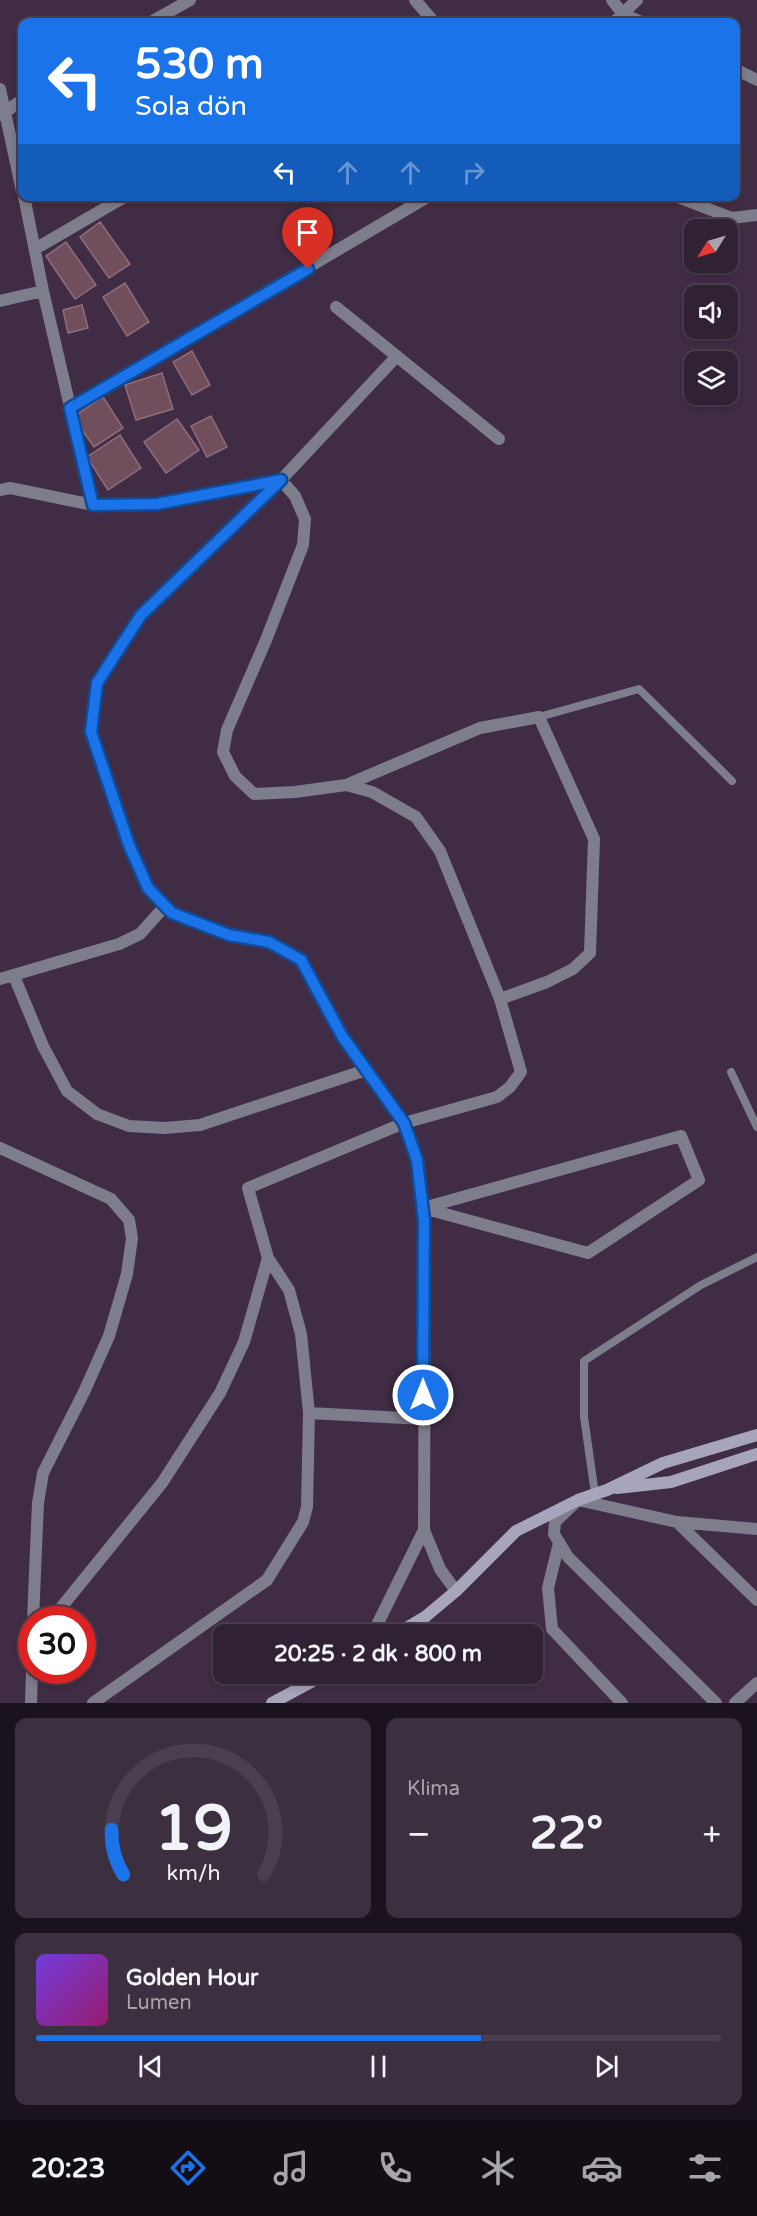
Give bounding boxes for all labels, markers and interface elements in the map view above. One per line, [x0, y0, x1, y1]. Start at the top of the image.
text: 530 m [135, 39, 264, 90]
icon: left [36, 42, 114, 120]
text: Sola dön [135, 90, 247, 123]
icon: left [268, 156, 301, 189]
icon: ahead [331, 156, 364, 189]
icon: ahead [394, 156, 427, 189]
icon: right [457, 156, 490, 189]
pin [282, 207, 333, 269]
icon: arrive [291, 216, 324, 249]
north arrow [684, 219, 738, 273]
map controls [684, 219, 738, 405]
button: sound [684, 285, 738, 339]
button: layers [684, 351, 738, 405]
position arrow [391, 1363, 455, 1427]
speed limit sign: 30 [18, 1606, 96, 1684]
text: 20:25 · 2 dk · 800 m [274, 1641, 482, 1667]
text: Klima [407, 1777, 460, 1801]
text: 19 [154, 1792, 232, 1867]
text: 22° [530, 1807, 603, 1861]
text: − [407, 1815, 431, 1854]
text: + [702, 1815, 721, 1854]
text: km/h [166, 1860, 220, 1886]
text: Golden Hour [126, 1965, 258, 1991]
text: Lumen [126, 1991, 192, 2015]
icon: previous [134, 2050, 167, 2083]
icon: pause [362, 2050, 395, 2083]
icon: next [590, 2050, 623, 2083]
icon: directions [167, 2147, 209, 2189]
icon: music [270, 2147, 312, 2189]
icon: phone [374, 2147, 416, 2189]
icon: climate [477, 2147, 519, 2189]
icon: car [581, 2147, 623, 2189]
icon: filters [684, 2147, 726, 2189]
text: 20:23 [31, 2152, 106, 2185]

